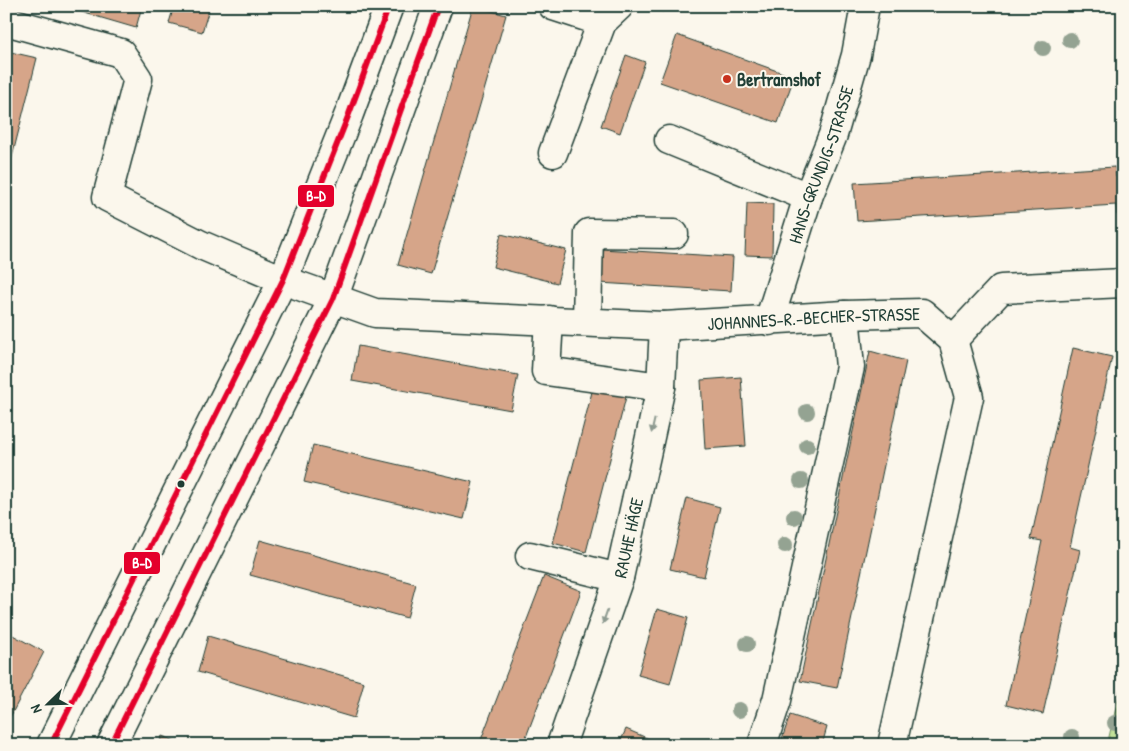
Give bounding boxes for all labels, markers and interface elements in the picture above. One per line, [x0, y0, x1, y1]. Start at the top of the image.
place label: Bertramshof [737, 67, 821, 92]
marker: Bertramshof [721, 73, 733, 85]
street label: HANS-GRUNDIG-STRASSE [782, 83, 859, 246]
line badge: B-D [297, 184, 335, 208]
text: B-D [306, 186, 326, 205]
street label: JOHANNES-R.-BECHER-STRASSE [707, 301, 920, 336]
one-way arrow [649, 418, 657, 433]
unlabelled marker [176, 479, 186, 489]
street label: RAUHE HÄGE [607, 495, 649, 580]
line badge: B-D [123, 551, 161, 575]
text: B-D [132, 553, 152, 572]
one-way arrow [601, 610, 608, 625]
north arrow [22, 678, 72, 728]
text: N [25, 702, 46, 716]

